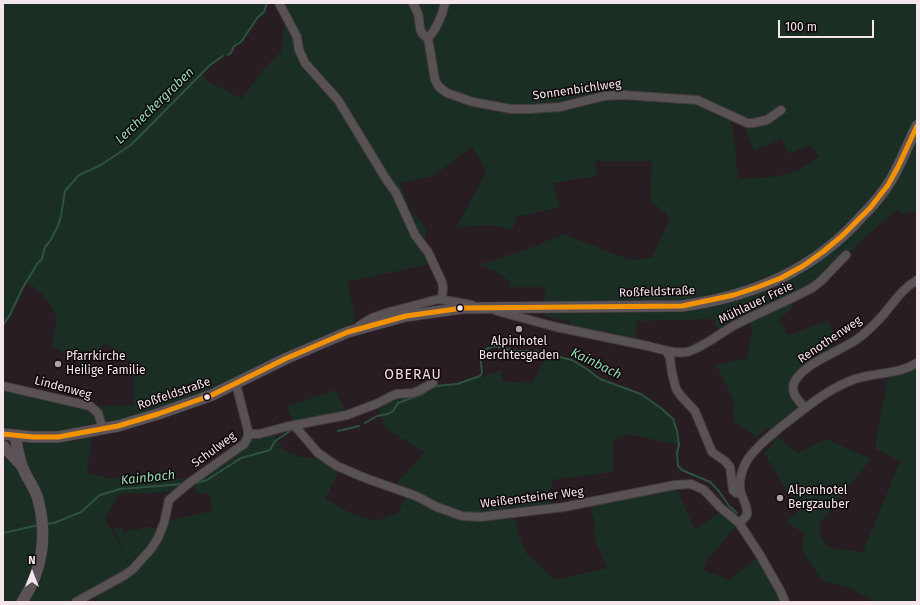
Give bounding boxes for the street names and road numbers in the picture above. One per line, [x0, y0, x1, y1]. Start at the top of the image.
street label: Sonnenbichlweg [532, 77, 622, 103]
street label: Mühlauer Freie [716, 279, 796, 327]
street label: Roßfeldstraße [619, 283, 695, 301]
street label: Renothenweg [795, 313, 865, 367]
street label: Lindenweg [33, 373, 93, 403]
street label: Roßfeldstraße [135, 375, 213, 413]
street label: Schulweg [189, 429, 239, 471]
street label: Weißensteiner Weg [479, 485, 585, 511]

